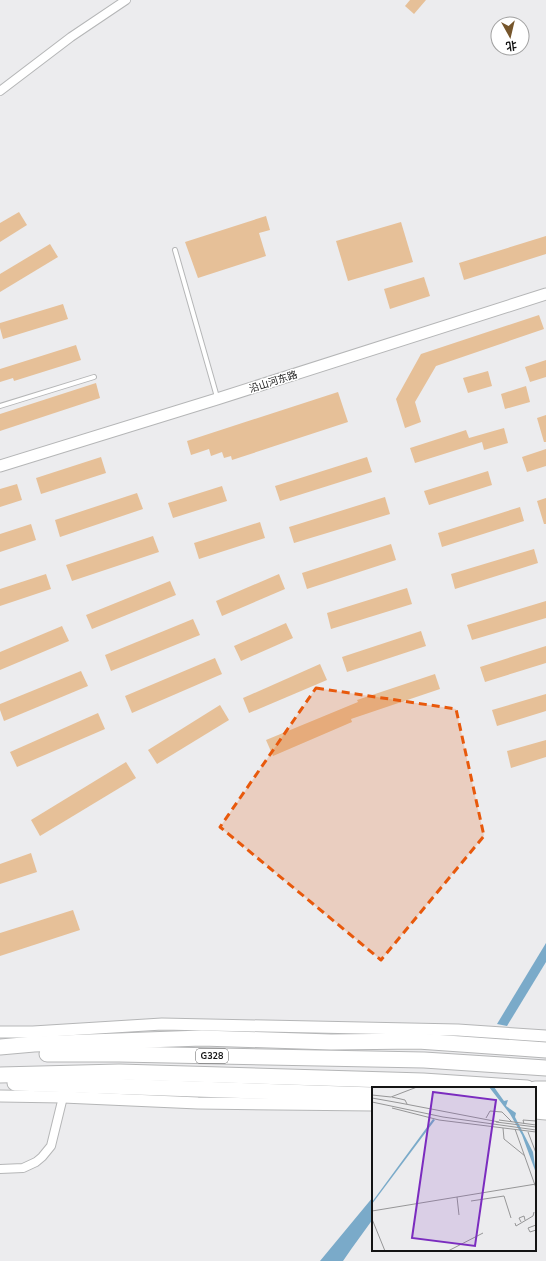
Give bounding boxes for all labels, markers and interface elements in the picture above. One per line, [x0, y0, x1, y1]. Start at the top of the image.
north arrow [490, 16, 530, 56]
text: 北 [505, 37, 518, 54]
street label: 沿山河东路 [247, 368, 299, 396]
road number: G328 [196, 1049, 228, 1063]
inset map [372, 1087, 536, 1251]

